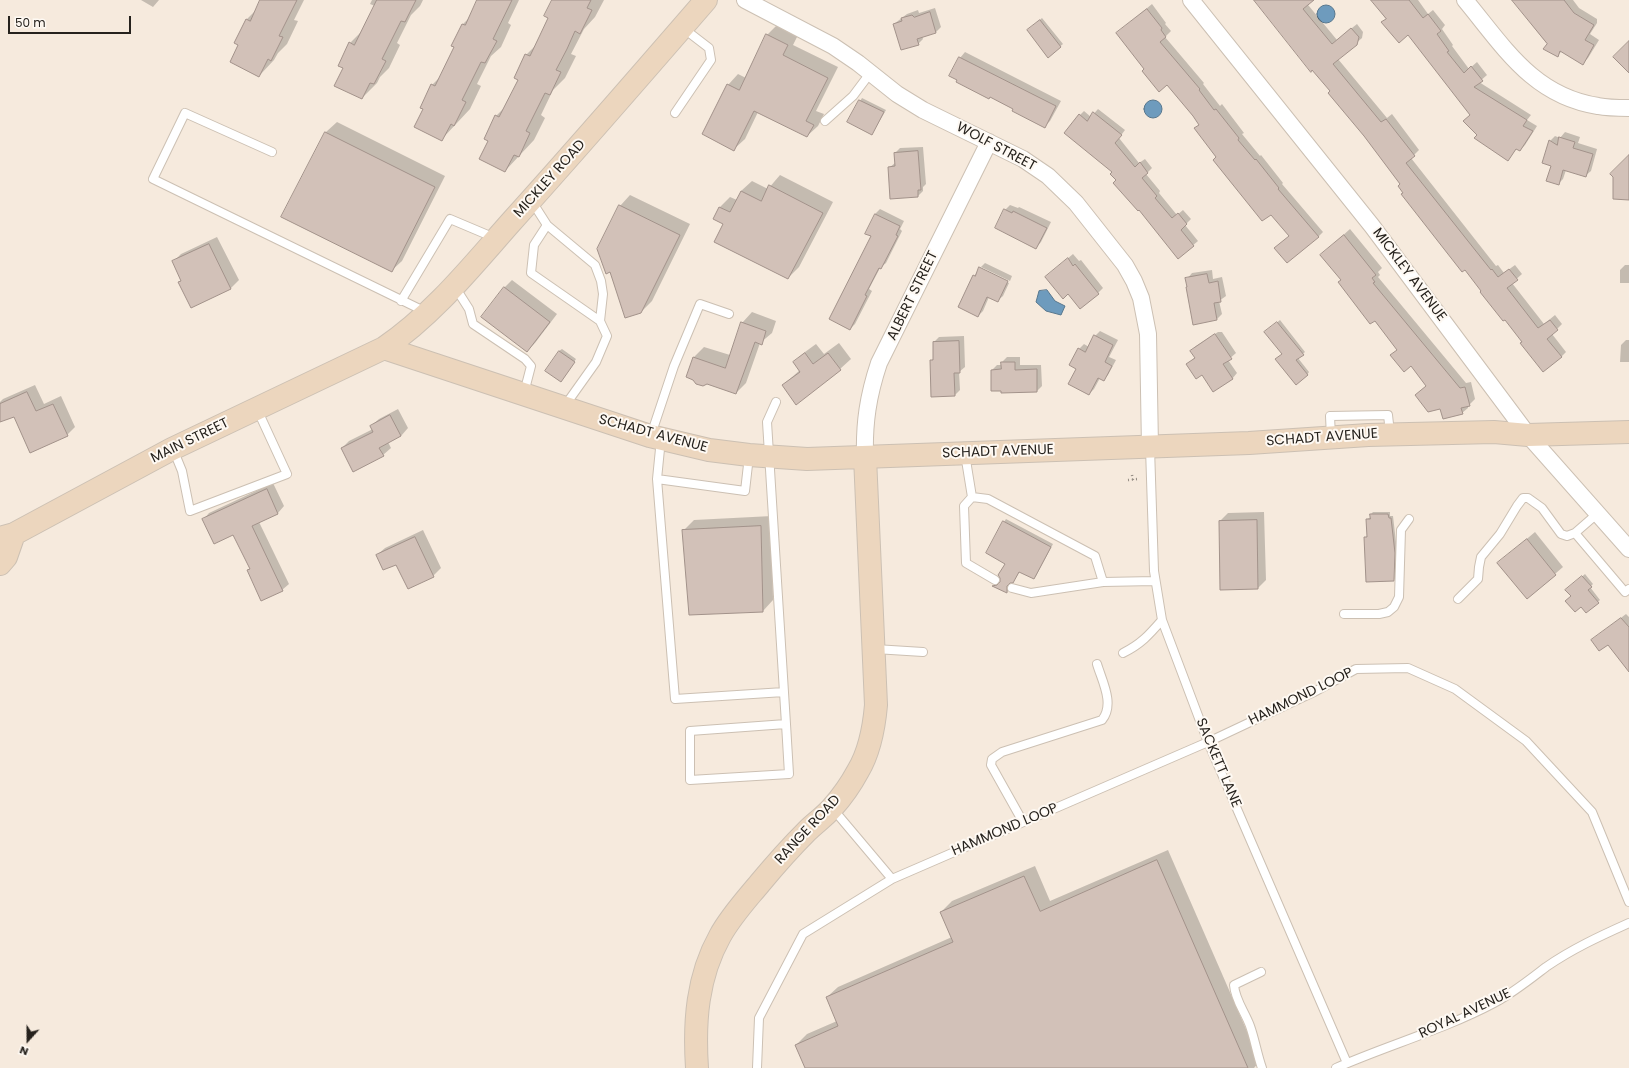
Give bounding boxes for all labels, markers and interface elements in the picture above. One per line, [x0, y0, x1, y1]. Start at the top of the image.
scale bar [10, 8, 133, 34]
text: 50 m [15, 14, 46, 31]
street label: WOLF STREET [953, 119, 1039, 175]
street label: MICKLEY ROAD [511, 137, 589, 221]
street label: MICKLEY AVENUE [1368, 225, 1450, 325]
street label: ALBERT STREET [884, 249, 942, 343]
street label: SCHADT AVENUE [597, 411, 709, 457]
street label: MAIN STREET [148, 415, 232, 467]
street label: SCHADT AVENUE [1266, 426, 1378, 450]
street label: SCHADT AVENUE [942, 442, 1054, 462]
street label: HAMMOND LOOP [1246, 664, 1356, 730]
street label: SACKETT LANE [1192, 716, 1244, 810]
street label: RANGE ROAD [772, 792, 844, 868]
street label: HAMMOND LOOP [949, 800, 1061, 860]
street label: ROYAL AVENUE [1416, 985, 1514, 1043]
north arrow [8, 1020, 48, 1060]
text: N [17, 1042, 30, 1060]

